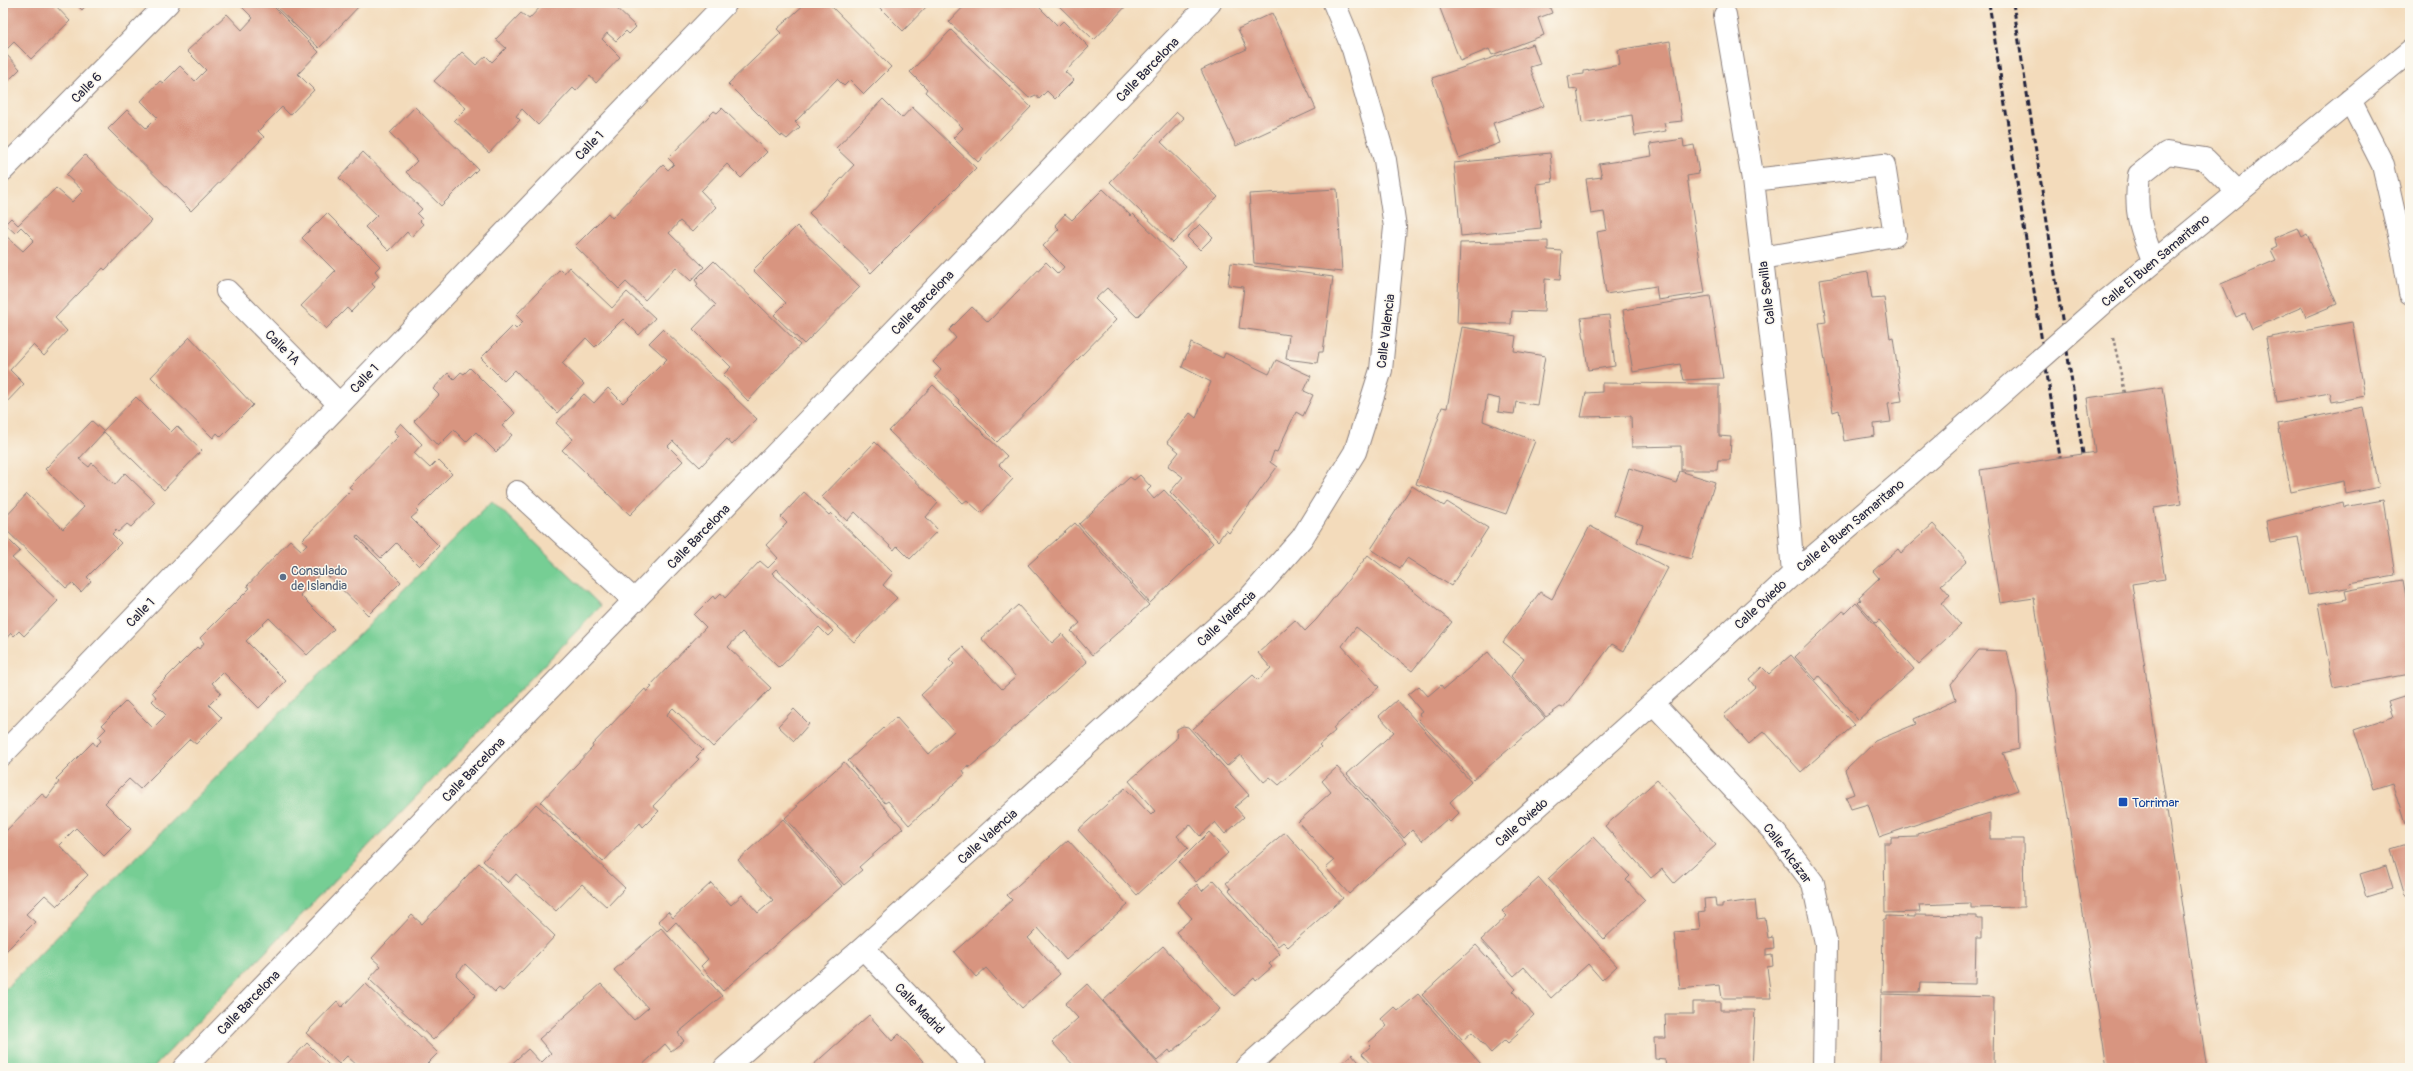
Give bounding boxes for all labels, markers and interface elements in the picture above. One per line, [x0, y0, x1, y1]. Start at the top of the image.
street label: Calle Barcelona [1113, 34, 1183, 105]
street label: Calle 6 [68, 69, 105, 106]
street label: Calle 1 [572, 128, 607, 164]
street label: Calle El Buen Samaritano [2098, 211, 2213, 311]
street label: Calle Sevilla [1755, 260, 1779, 326]
street label: Calle Barcelona [888, 267, 958, 338]
street label: Calle Valencia [1373, 293, 1398, 369]
street label: Calle 1A [261, 327, 304, 369]
street label: Calle 1 [347, 361, 382, 397]
street label: Calle el Buen Samaritano [1794, 476, 1908, 576]
street label: Calle Barcelona [664, 501, 734, 572]
place label: Consulado de Islandia [291, 563, 347, 594]
marker: Consulado de Islandia [278, 572, 288, 582]
street label: Calle Oviedo [1731, 577, 1790, 633]
street label: Calle Valencia [1194, 587, 1260, 650]
street label: Calle 1 [123, 595, 158, 631]
street label: Calle Barcelona [439, 734, 509, 805]
street label: Calle Oviedo [1492, 795, 1551, 851]
place label: Torrimar [2132, 795, 2179, 811]
marker: Torrimar [2117, 796, 2129, 808]
street label: Calle Valencia [954, 806, 1021, 868]
street label: Calle Alcázar [1759, 820, 1815, 887]
street label: Calle Barcelona [214, 967, 284, 1038]
street label: Calle Madrid [891, 980, 947, 1037]

